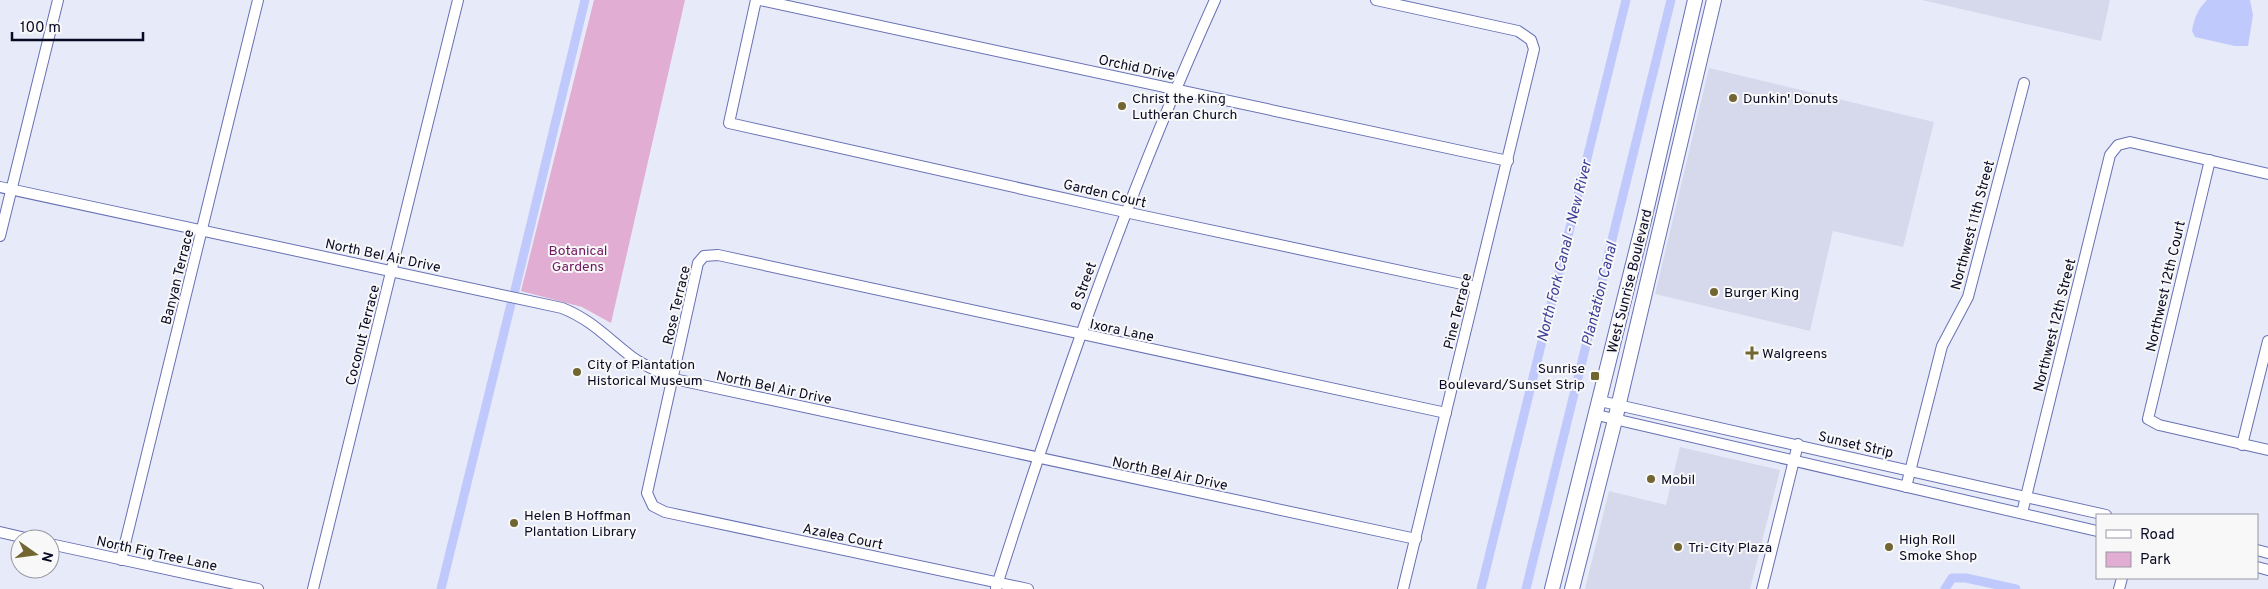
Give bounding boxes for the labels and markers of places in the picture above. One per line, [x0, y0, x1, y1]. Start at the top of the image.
place label: Christ the King Lutheran Church [1132, 91, 1237, 124]
place label: Dunkin' Donuts [1743, 91, 1838, 108]
marker: Dunkin' Donuts [1727, 92, 1739, 104]
marker: Christ the King Lutheran Church [1116, 100, 1128, 112]
place label: Burger King [1724, 285, 1799, 302]
marker: Burger King [1708, 286, 1720, 298]
place label: Walgreens [1762, 346, 1827, 363]
marker: Walgreens [1746, 347, 1758, 359]
place label: City of Plantation Historical Museum [587, 357, 703, 390]
place label: Sunrise Boulevard/Sunset Strip [1439, 361, 1585, 394]
marker: City of Plantation Historical Museum [571, 366, 583, 378]
marker: Sunrise Boulevard/Sunset Strip [1589, 370, 1601, 382]
place label: Mobil [1661, 472, 1695, 489]
marker: Mobil [1645, 473, 1657, 485]
place label: Helen B Hoffman Plantation Library [524, 508, 636, 541]
marker: Helen B Hoffman Plantation Library [508, 517, 520, 529]
place label: High Roll Smoke Shop [1899, 532, 1977, 565]
place label: Tri-City Plaza [1688, 540, 1772, 557]
marker: Tri-City Plaza [1672, 541, 1684, 553]
marker: High Roll Smoke Shop [1883, 541, 1895, 553]

